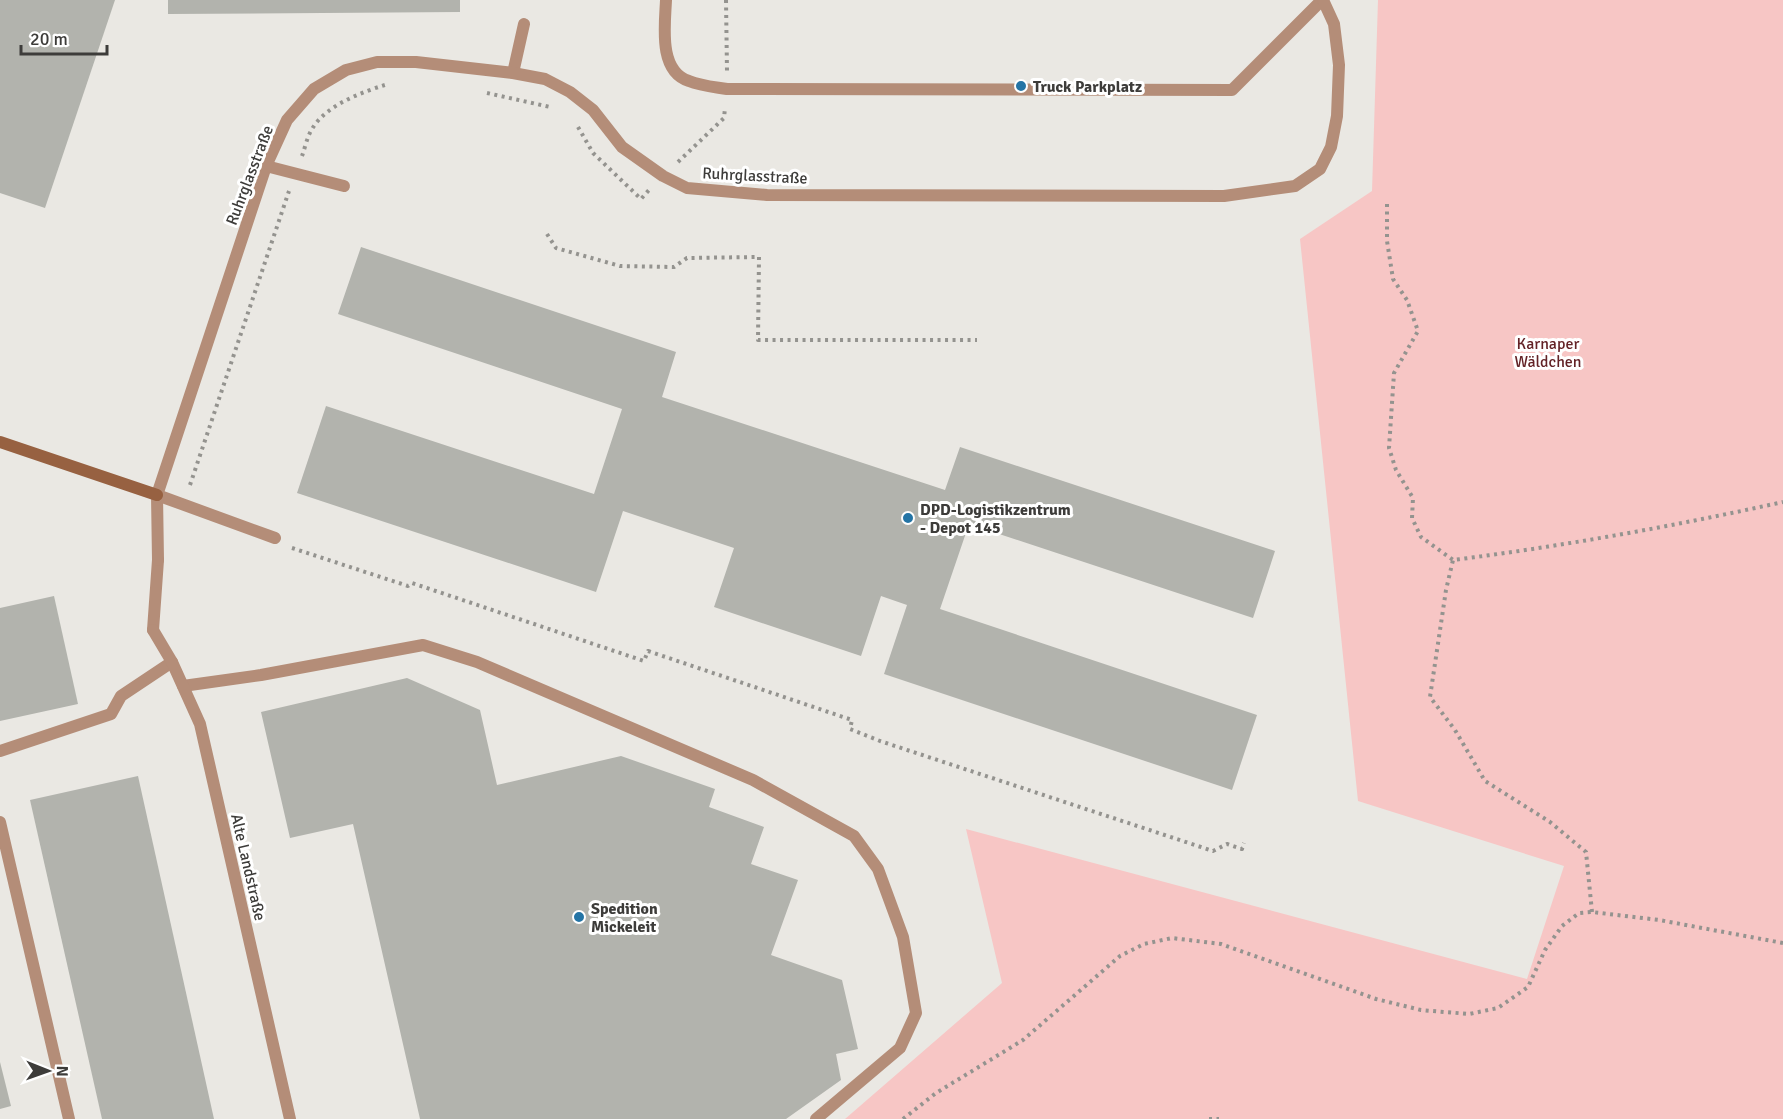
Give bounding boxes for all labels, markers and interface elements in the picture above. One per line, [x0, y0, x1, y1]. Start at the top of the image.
scale bar [21, 18, 106, 56]
text: 20 m [30, 28, 68, 50]
place label: Truck Parkplatz [1033, 77, 1142, 97]
marker: Truck Parkplatz [1014, 79, 1028, 93]
street label: Ruhrglasstraße [222, 123, 278, 228]
street label: Ruhrglasstraße [702, 163, 808, 189]
park label: Karnaper Wäldchen [1514, 334, 1582, 372]
place label: DPD-Logistikzentrum - Depot 145 [920, 500, 1071, 538]
marker: DPD-Logistikzentrum - Depot 145 [901, 511, 915, 525]
street label: Alte Landstraße [226, 812, 270, 923]
place label: Spedition Mickeleit [591, 899, 658, 937]
marker: Spedition Mickeleit [572, 910, 586, 924]
north arrow [18, 1041, 78, 1101]
text: N [52, 1066, 72, 1077]

